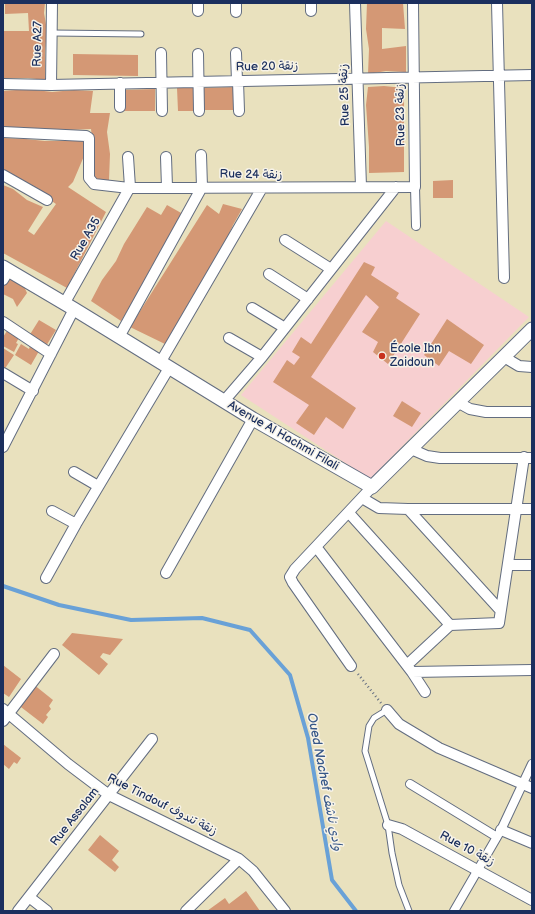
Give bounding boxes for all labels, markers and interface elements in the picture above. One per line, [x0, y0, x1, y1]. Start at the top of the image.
street label: Rue A27 [30, 21, 46, 67]
street label: Rue 20 زنقة [236, 59, 298, 75]
street label: Rue 25 زنقة [337, 64, 353, 126]
street label: Rue 23 زنقة [393, 84, 409, 146]
street label: Rue 24 زنقة [220, 167, 282, 183]
street label: Rue A35 [68, 215, 104, 263]
place label: École Ibn Zaidoun [390, 342, 441, 370]
marker: École Ibn Zaidoun [377, 351, 387, 361]
street label: Avenue Al Hachmi Filali [225, 398, 341, 474]
water label: Oued Nachef وادي ناشف [303, 712, 345, 852]
street label: Rue Tindouf زنقة تندوف [105, 771, 219, 839]
street label: Rue Assalam [48, 785, 102, 849]
street label: Rue 10 زنقة [437, 829, 497, 869]

